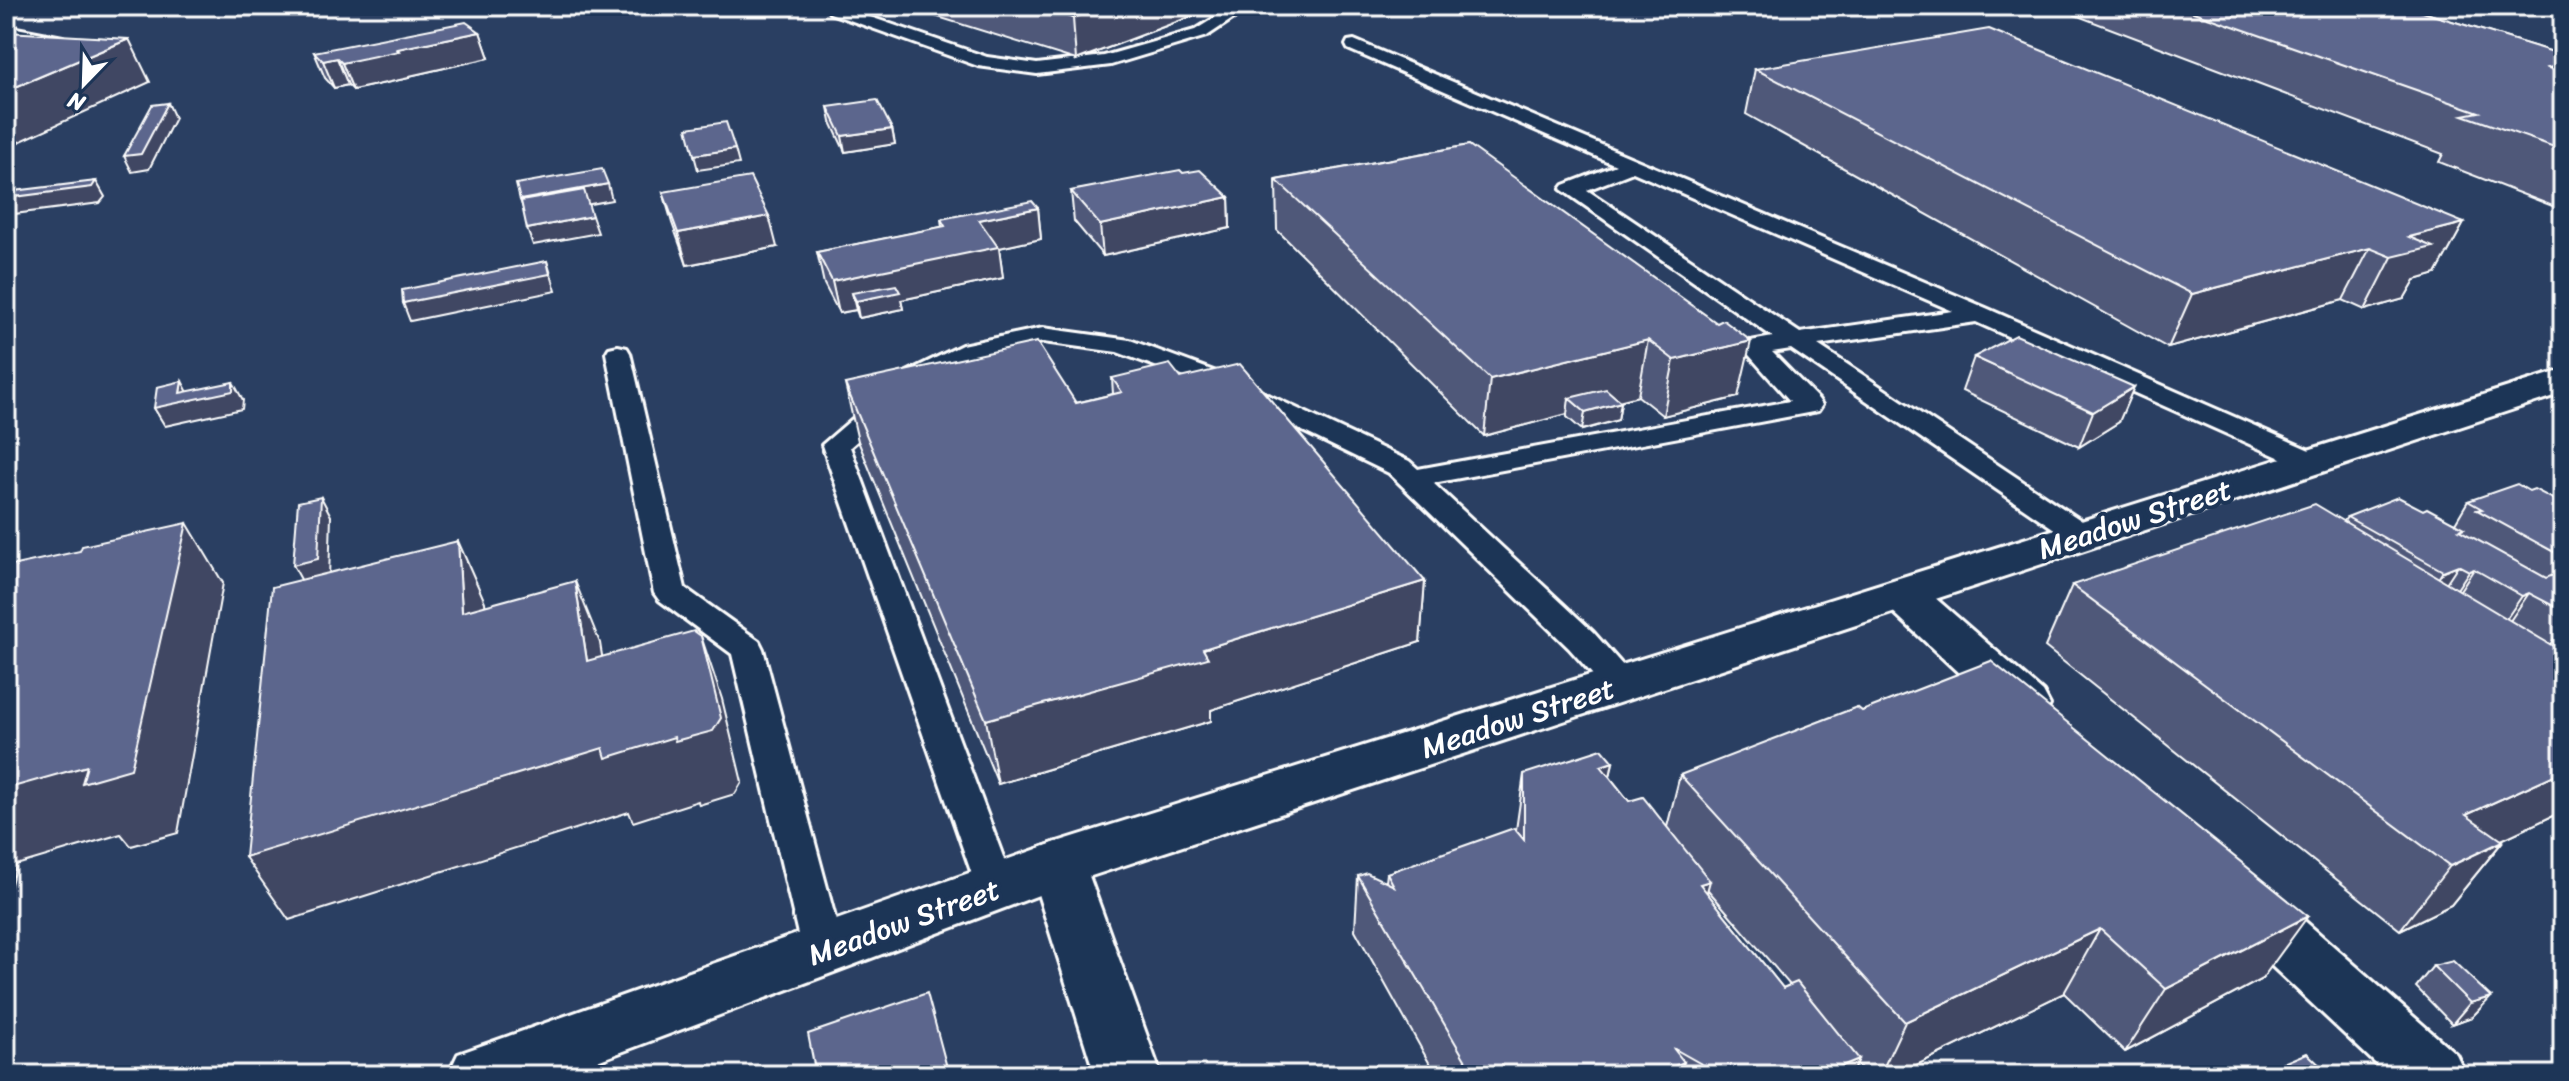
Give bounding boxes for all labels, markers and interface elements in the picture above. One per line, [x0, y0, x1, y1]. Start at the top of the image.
north arrow [44, 44, 124, 124]
text: N [61, 81, 92, 123]
street label: Meadow Street [2031, 462, 2239, 576]
street label: Meadow Street [1414, 661, 1622, 775]
street label: Meadow Street [800, 862, 1008, 982]

